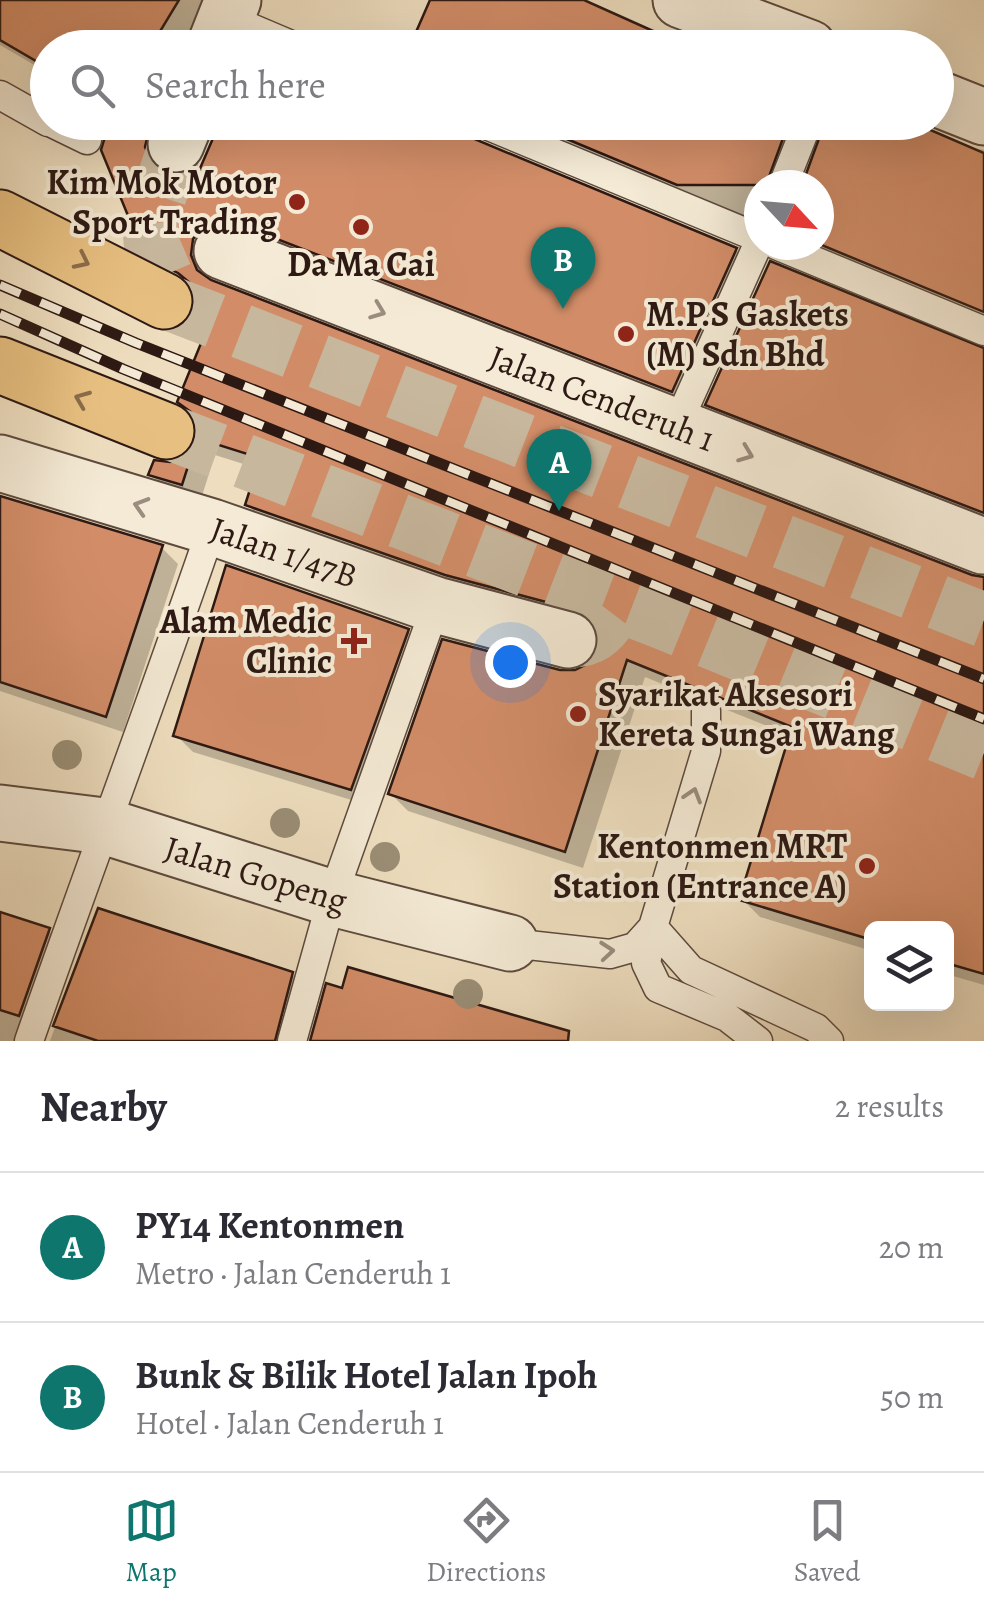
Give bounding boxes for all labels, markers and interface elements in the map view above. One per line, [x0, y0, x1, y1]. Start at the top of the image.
search box [30, 30, 954, 140]
icon: search [65, 58, 120, 113]
text: Search here [145, 59, 326, 111]
place label: Kim Mok Motor Sport Trading [46, 158, 277, 246]
north arrow [744, 170, 834, 260]
marker: Kim Mok Motor Sport Trading [286, 191, 308, 213]
marker: Da Ma Cai [350, 216, 372, 238]
pin: B [530, 226, 596, 309]
place label: Da Ma Cai [287, 240, 435, 288]
one-way arrow [71, 249, 89, 268]
place label: M.P.S Gaskets (M) Sdn Bhd [646, 290, 849, 378]
one-way arrow [368, 300, 386, 320]
marker: M.P.S Gaskets (M) Sdn Bhd [615, 323, 637, 345]
street label: Jalan Cenderuh 1 [482, 333, 722, 463]
one-way arrow [75, 391, 93, 411]
pin: A [526, 428, 592, 511]
one-way arrow [737, 442, 754, 463]
one-way arrow [134, 497, 151, 518]
street label: Jalan 1/47B [204, 504, 364, 600]
place label: Alam Medic Clinic [159, 597, 332, 685]
marker: Alam Medic Clinic [341, 628, 367, 654]
your location [485, 637, 536, 688]
place label: Syarikat Aksesori Kereta Sungai Wang [598, 670, 895, 758]
marker: Syarikat Aksesori Kereta Sungai Wang [567, 703, 589, 725]
one-way arrow [681, 787, 702, 804]
place label: Kentonmen MRT Station (Entrance A) [553, 822, 847, 910]
street label: Jalan Gopeng [159, 823, 354, 925]
marker: Kentonmen MRT Station (Entrance A) [856, 855, 878, 877]
map controls [864, 921, 954, 1011]
button: layers [864, 921, 954, 1011]
one-way arrow [599, 941, 615, 963]
text: Nearby [40, 1078, 167, 1135]
text: 2 results [835, 1084, 944, 1128]
text: PY14 Kentonmen [135, 1199, 404, 1251]
text: A [62, 1225, 83, 1269]
text: 20 m [879, 1225, 944, 1269]
text: Metro · Jalan Cenderuh 1 [135, 1251, 451, 1295]
text: Bunk & Bilik Hotel Jalan Ipoh [135, 1349, 598, 1401]
text: B [62, 1375, 83, 1419]
text: 50 m [880, 1375, 944, 1419]
text: Hotel · Jalan Cenderuh 1 [135, 1401, 444, 1445]
tab: Map [124, 1493, 179, 1591]
tab: Directions [426, 1493, 546, 1591]
tab: Saved [794, 1493, 860, 1591]

